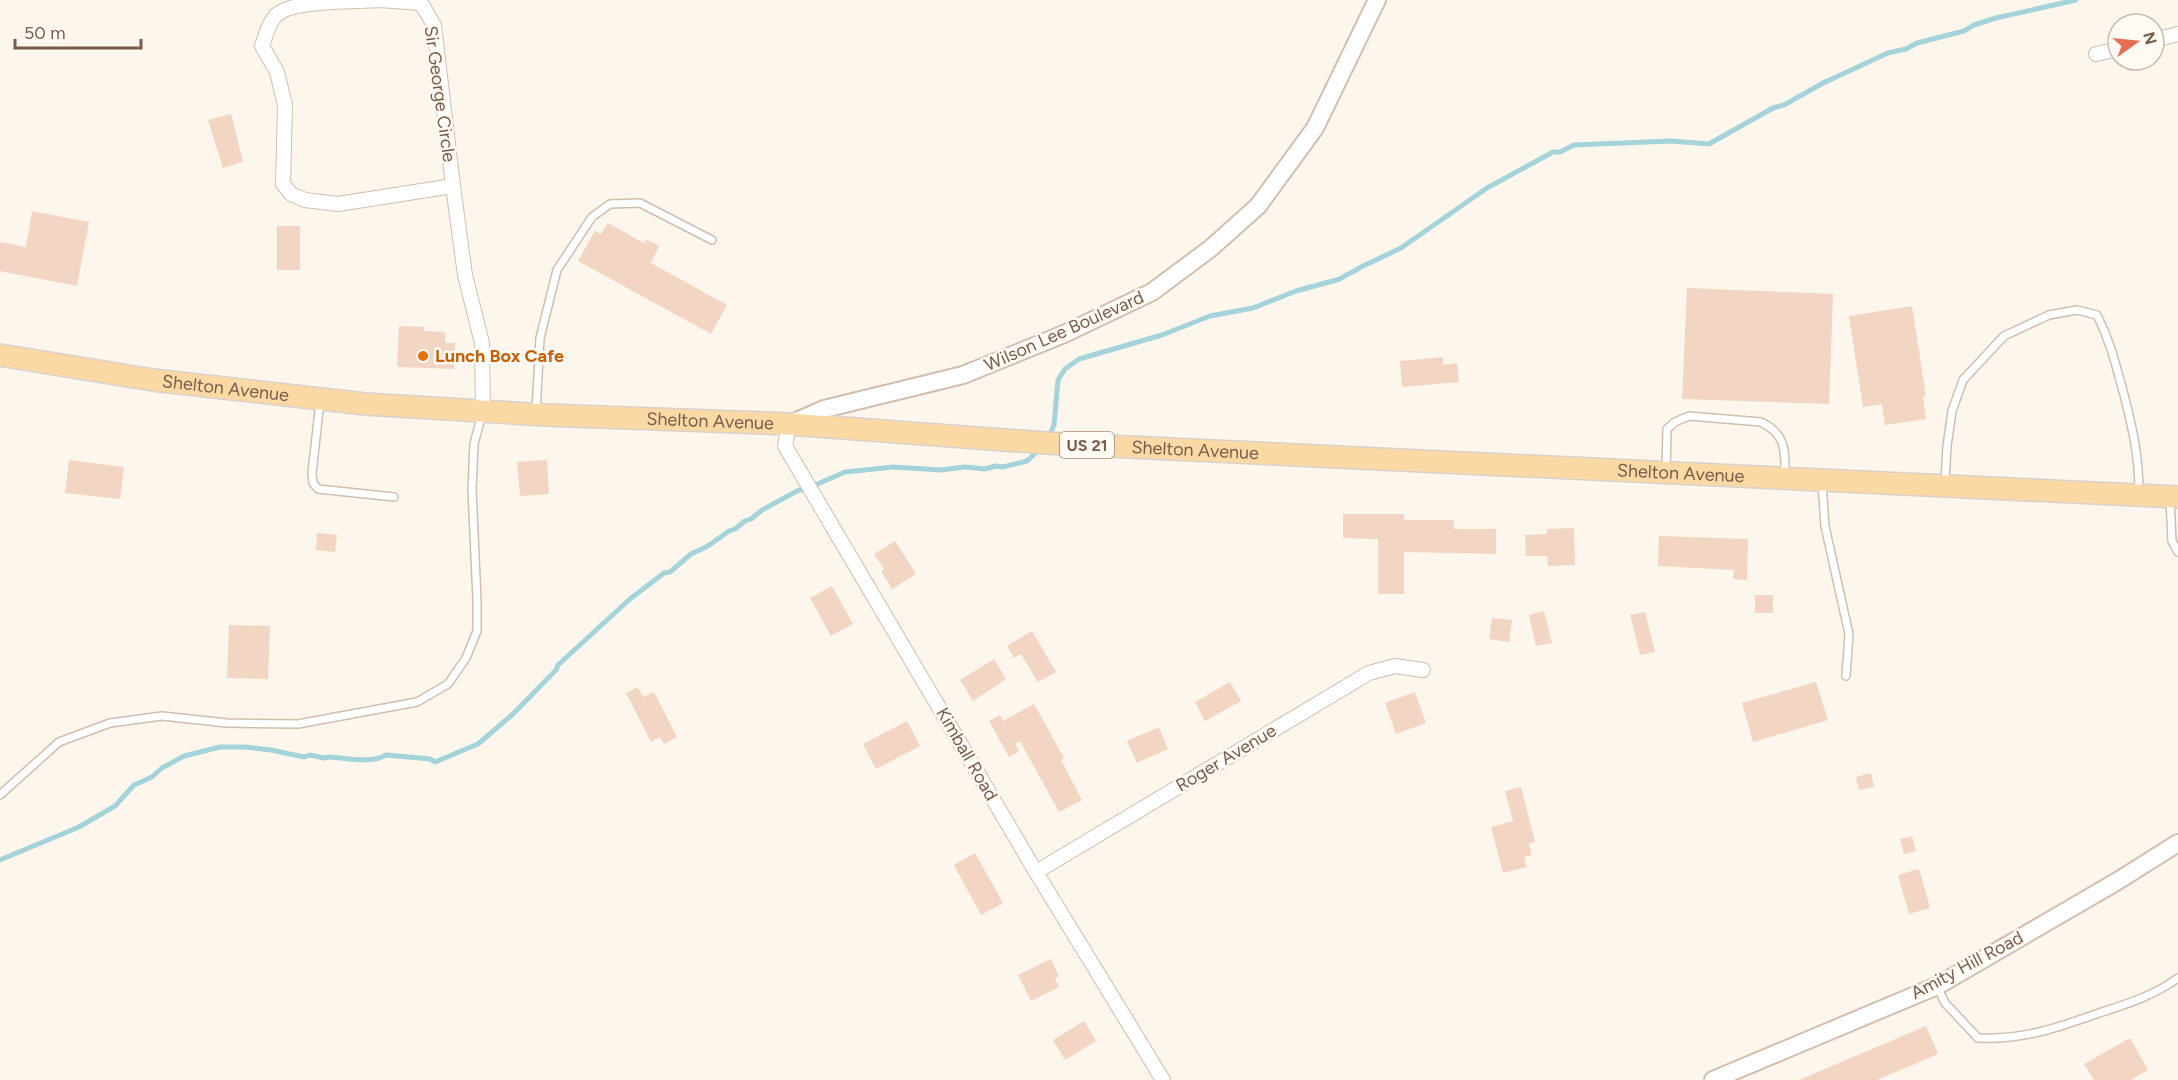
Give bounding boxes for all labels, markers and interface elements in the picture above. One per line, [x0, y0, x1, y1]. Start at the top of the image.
scale bar [15, 12, 141, 50]
north arrow [2106, 12, 2166, 72]
text: 50 m [24, 22, 66, 44]
street label: Sir George Circle [420, 24, 460, 164]
text: N [2139, 30, 2161, 47]
street label: Wilson Lee Boulevard [981, 286, 1147, 376]
place label: Lunch Box Cafe [435, 345, 564, 367]
marker: Lunch Box Cafe [416, 349, 430, 363]
street label: Shelton Avenue [161, 370, 290, 406]
street label: Shelton Avenue [646, 408, 774, 434]
road number: US 21 [1060, 432, 1114, 458]
street label: Shelton Avenue [1131, 436, 1260, 464]
street label: Shelton Avenue [1616, 459, 1745, 487]
street label: Kimball Road [931, 703, 1003, 805]
street label: Roger Avenue [1172, 719, 1280, 797]
street label: Amity Hill Road [1907, 926, 2027, 1004]

